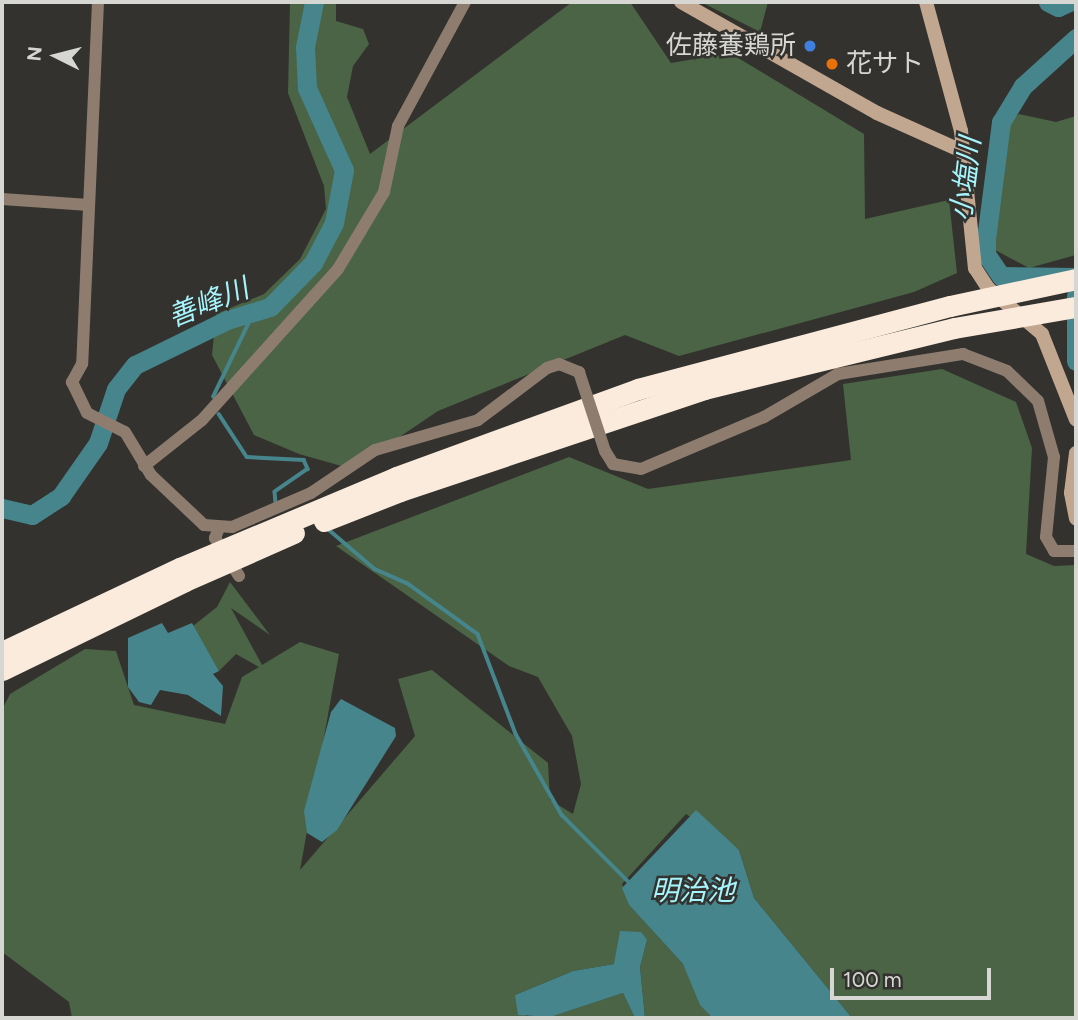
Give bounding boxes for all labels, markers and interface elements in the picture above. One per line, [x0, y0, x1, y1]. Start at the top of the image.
north arrow [21, 21, 91, 91]
place label: 佐藤養鶏所 [666, 30, 796, 62]
marker: 佐藤養鶏所 [802, 38, 818, 54]
text: N [22, 45, 47, 62]
place label: 花サト [846, 48, 924, 80]
marker: 花サト [824, 56, 840, 72]
water label: 小塩川 [943, 135, 987, 223]
water label: 善峰川 [163, 271, 253, 333]
water label: 明治池 [651, 873, 735, 907]
scale bar [833, 954, 994, 998]
text: 100 m [843, 967, 902, 992]

